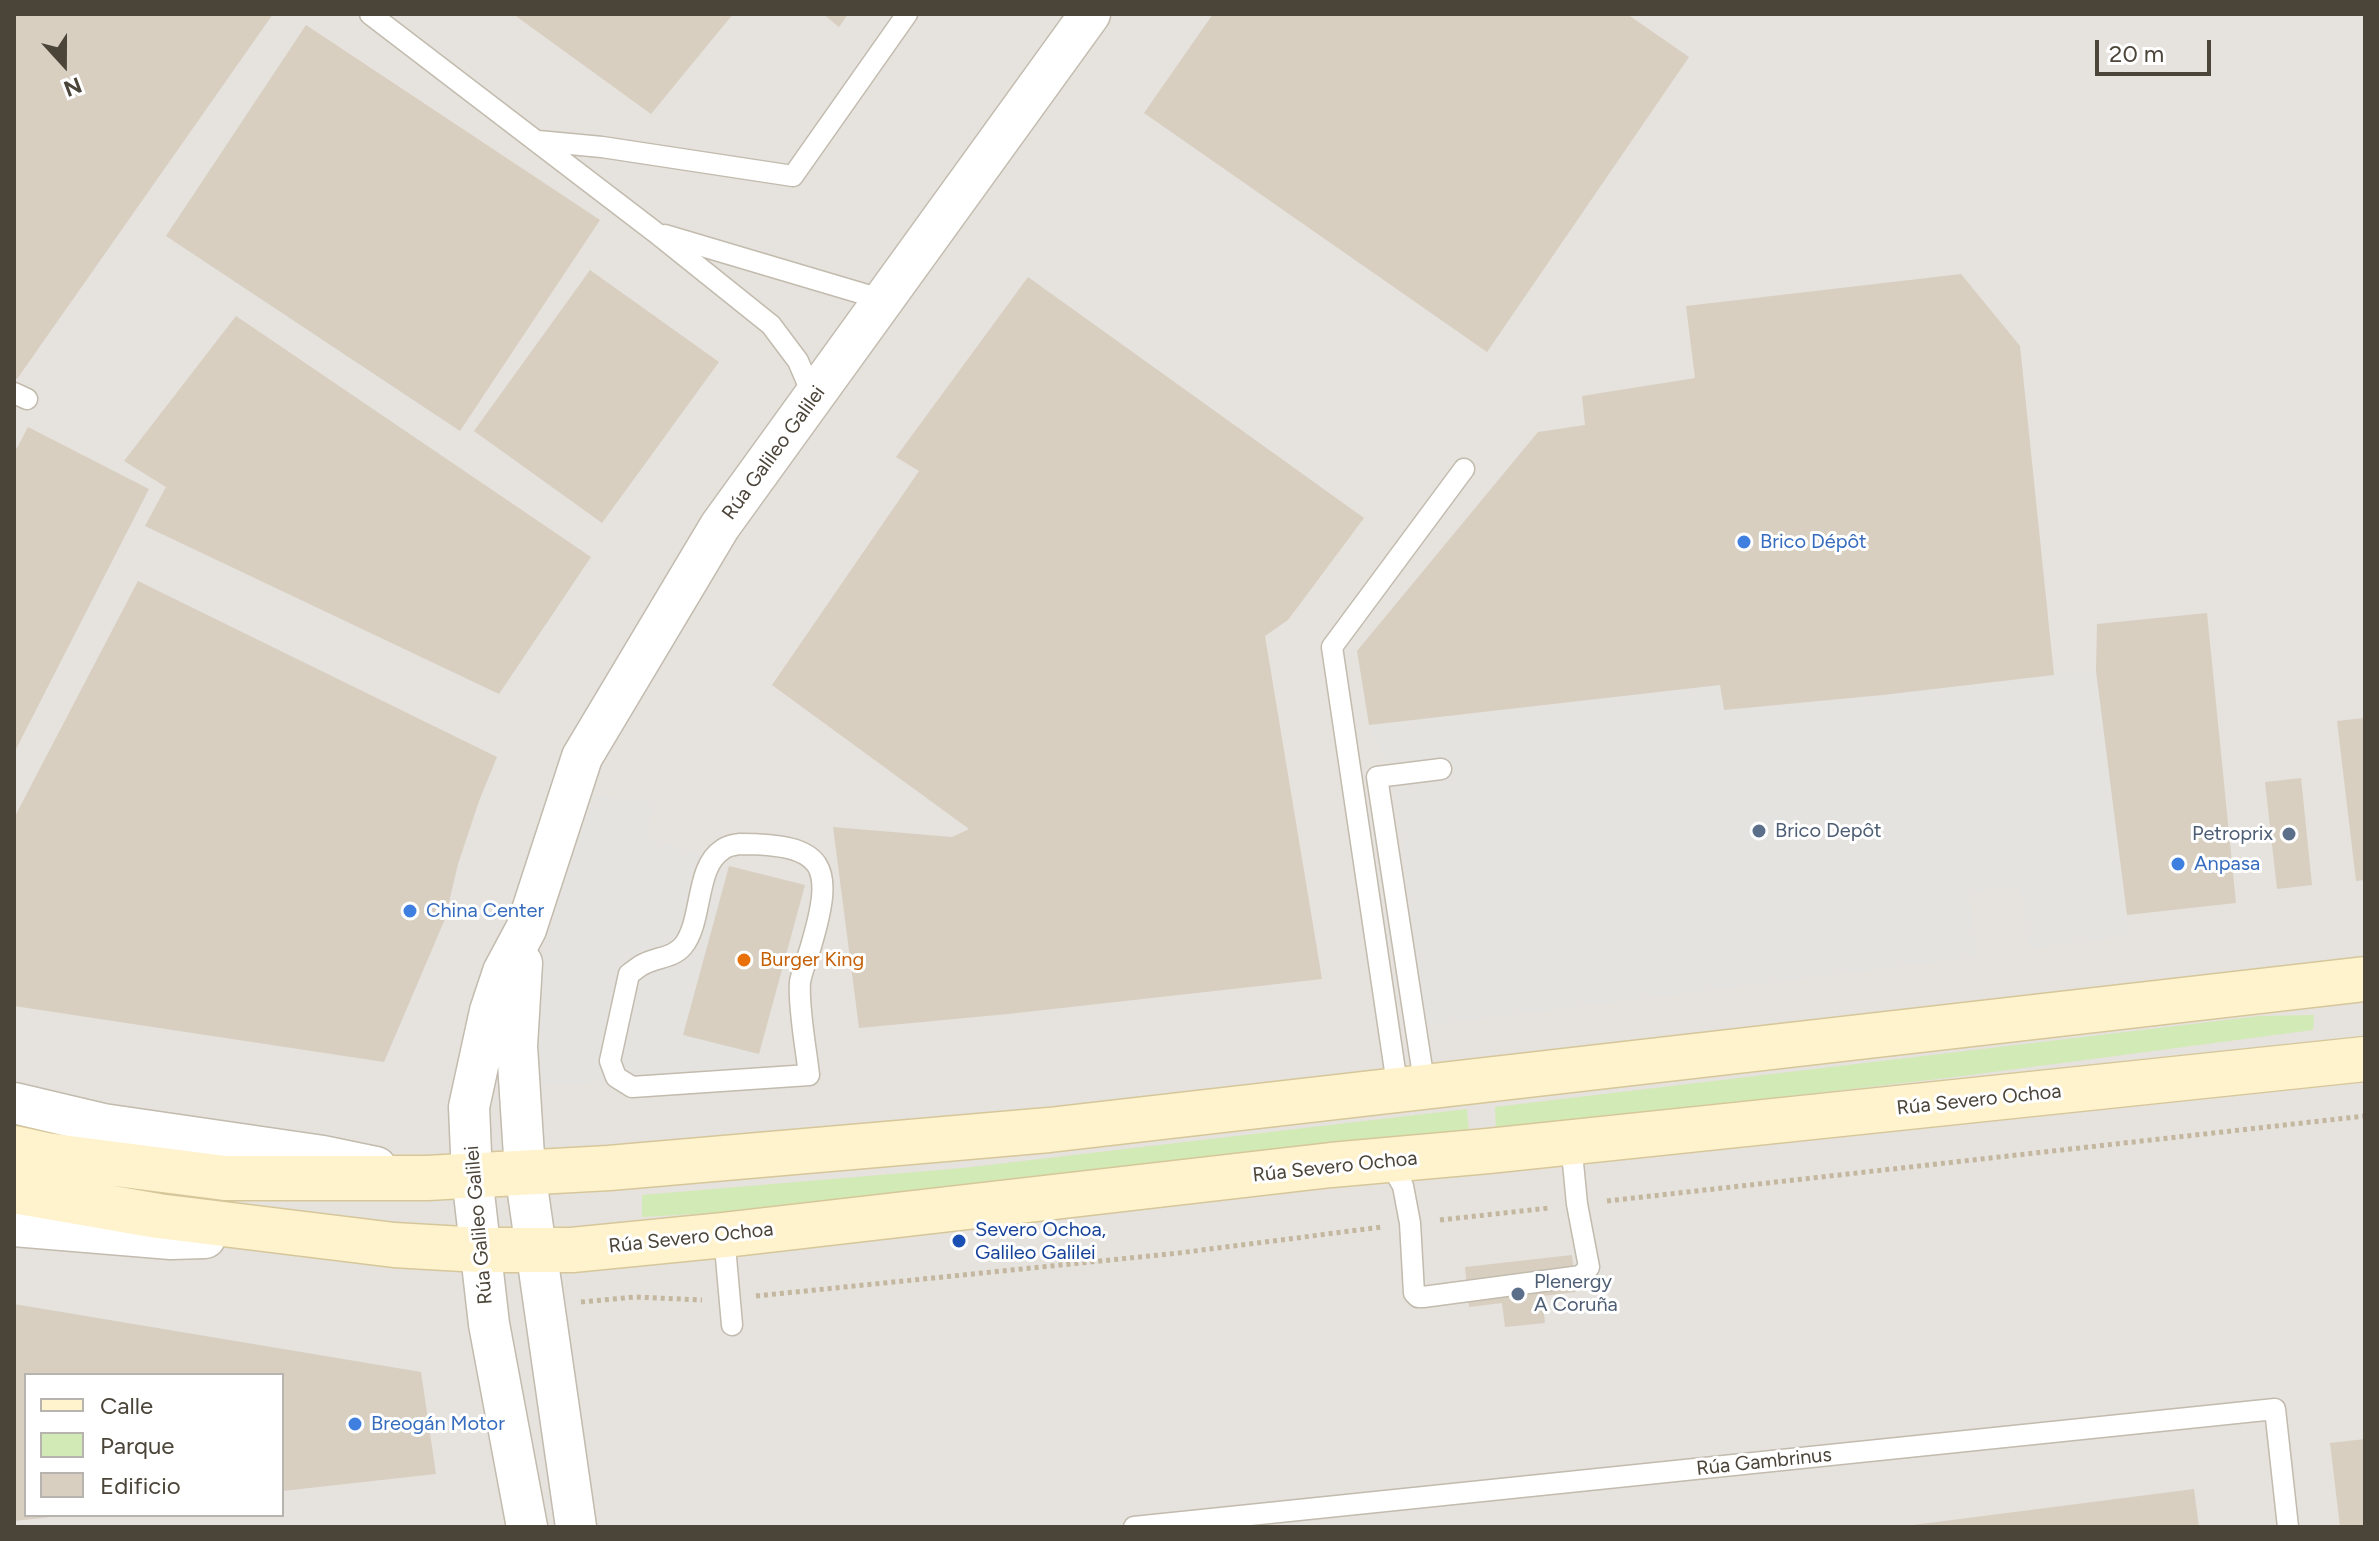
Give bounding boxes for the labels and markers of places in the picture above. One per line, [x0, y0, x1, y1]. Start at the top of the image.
place label: Brico Dépôt [1760, 530, 1867, 554]
marker: Brico Dépôt [1735, 533, 1753, 551]
place label: Brico Depôt [1775, 819, 1882, 843]
marker: Brico Depôt [1750, 822, 1768, 840]
place label: Petroprix [2192, 822, 2273, 846]
marker: Petroprix [2280, 825, 2298, 843]
place label: Anpasa [2194, 852, 2260, 876]
marker: Anpasa [2169, 855, 2187, 873]
place label: China Center [426, 899, 544, 923]
marker: China Center [401, 902, 419, 920]
place label: Burger King [760, 948, 864, 972]
marker: Burger King [735, 951, 753, 969]
place label: Severo Ochoa, Galileo Galilei [975, 1218, 1106, 1265]
marker: Severo Ochoa, Galileo Galilei [950, 1232, 968, 1250]
place label: Plenergy A Coruña [1534, 1270, 1618, 1317]
marker: Plenergy A Coruña [1509, 1285, 1527, 1303]
place label: Breogán Motor [371, 1412, 505, 1436]
marker: Breogán Motor [346, 1415, 364, 1433]

